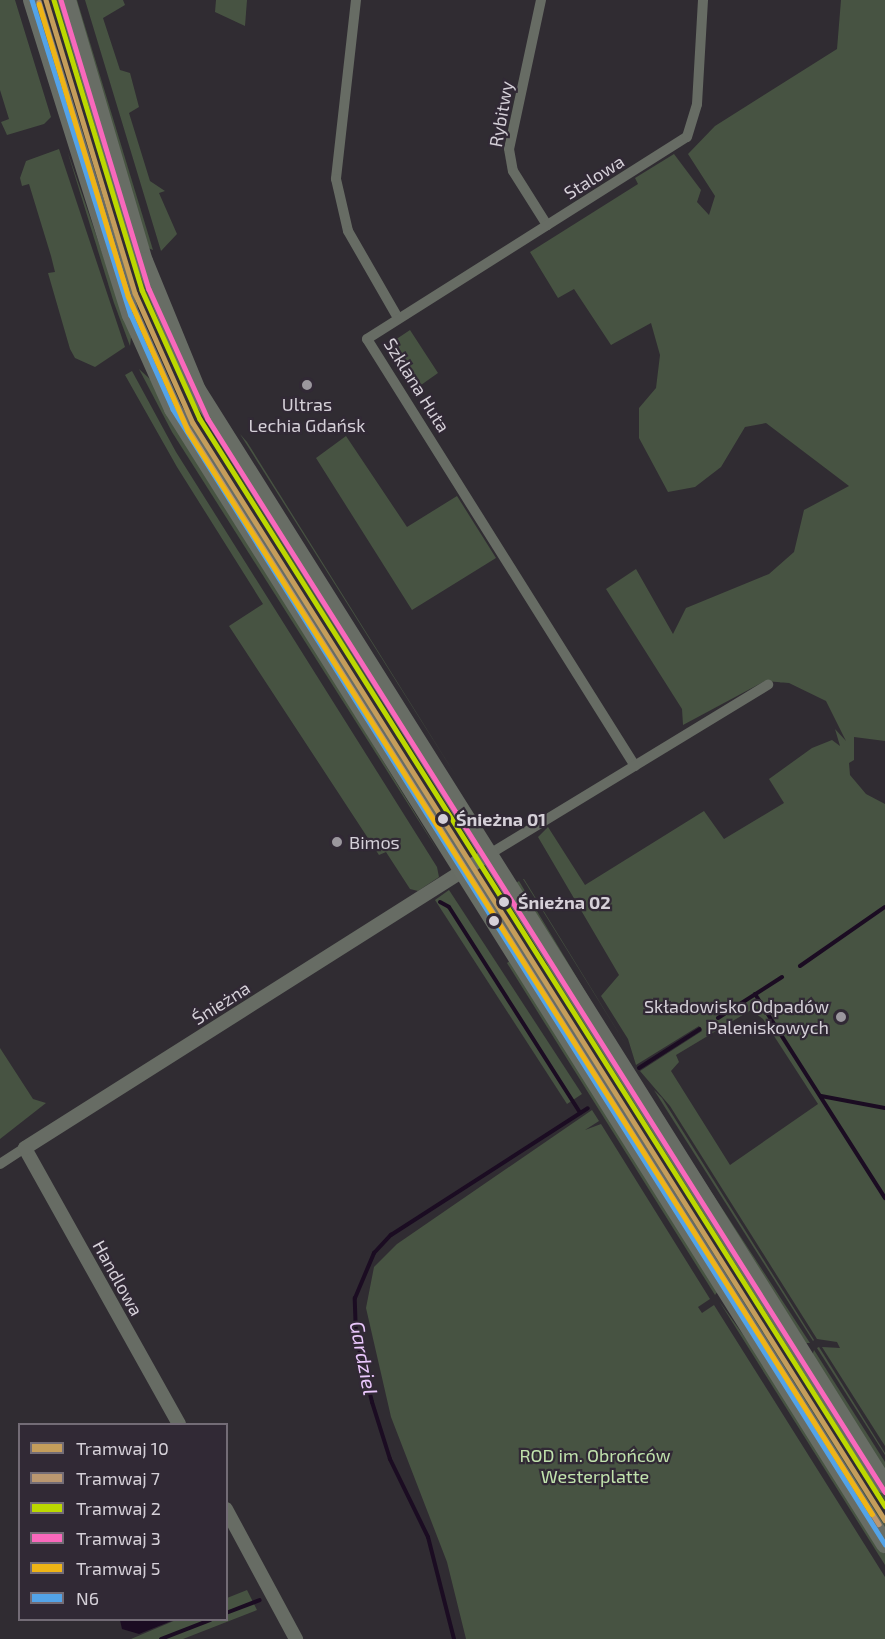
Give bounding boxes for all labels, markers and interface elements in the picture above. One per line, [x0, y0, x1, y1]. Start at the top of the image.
street label: Rybitwy [485, 79, 517, 149]
street label: Stalowa [560, 150, 628, 204]
street label: Szklana Huta [379, 334, 455, 436]
marker: Ultras Lechia Gdańsk [300, 378, 314, 392]
place label: Ultras Lechia Gdańsk [249, 394, 365, 436]
place label: Śnieżna 01 [456, 808, 546, 830]
marker: Śnieżna 01 [434, 810, 452, 828]
place label: Bimos [349, 831, 400, 853]
marker: Bimos [330, 835, 344, 849]
place label: Śnieżna 02 [518, 891, 611, 913]
marker: Śnieżna 02 [495, 893, 513, 911]
unlabelled marker [488, 915, 500, 927]
street label: Śnieżna [188, 977, 254, 1029]
place label: Składowisko Odpadów Paleniskowych [644, 996, 829, 1038]
marker: Składowisko Odpadów Paleniskowych [834, 1010, 848, 1024]
street label: Handlowa [88, 1237, 148, 1319]
water label: Gardziel [345, 1319, 383, 1397]
legend [18, 1423, 228, 1621]
text: Tramwaj 10 [76, 1437, 169, 1459]
park label: ROD im. Obrońców Westerplatte [519, 1445, 671, 1488]
text: Tramwaj 7 [76, 1467, 160, 1489]
text: Tramwaj 2 [76, 1497, 161, 1519]
text: Tramwaj 3 [76, 1527, 161, 1549]
text: Tramwaj 5 [76, 1557, 160, 1579]
text: N6 [76, 1587, 99, 1609]

